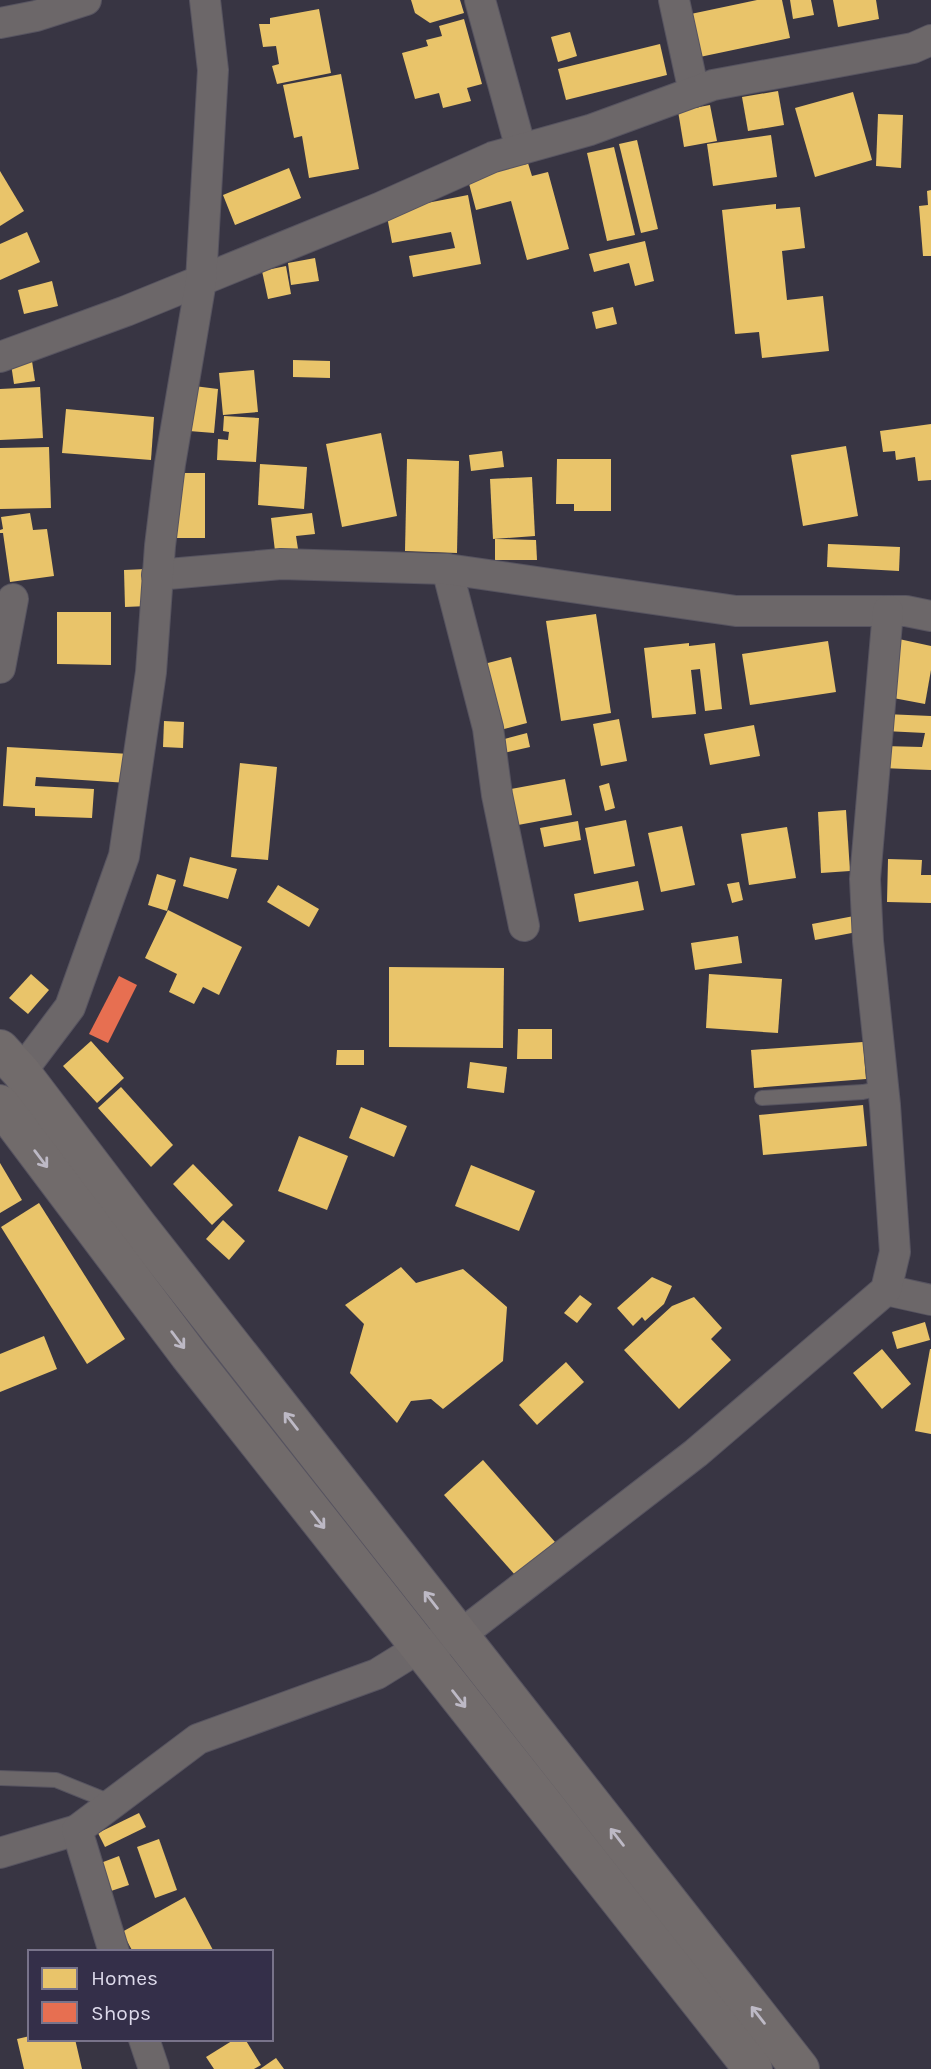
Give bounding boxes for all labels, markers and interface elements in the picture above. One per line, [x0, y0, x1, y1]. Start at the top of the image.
one-way arrow [34, 1149, 49, 1168]
one-way arrow [171, 1331, 186, 1349]
one-way arrow [283, 1412, 298, 1431]
one-way arrow [311, 1510, 326, 1528]
one-way arrow [423, 1592, 439, 1610]
one-way arrow [451, 1689, 466, 1707]
one-way arrow [610, 1828, 625, 1846]
legend [28, 1950, 273, 2041]
text: Homes [91, 1966, 158, 1990]
text: Shops [91, 2001, 151, 2025]
one-way arrow [750, 2007, 766, 2025]

